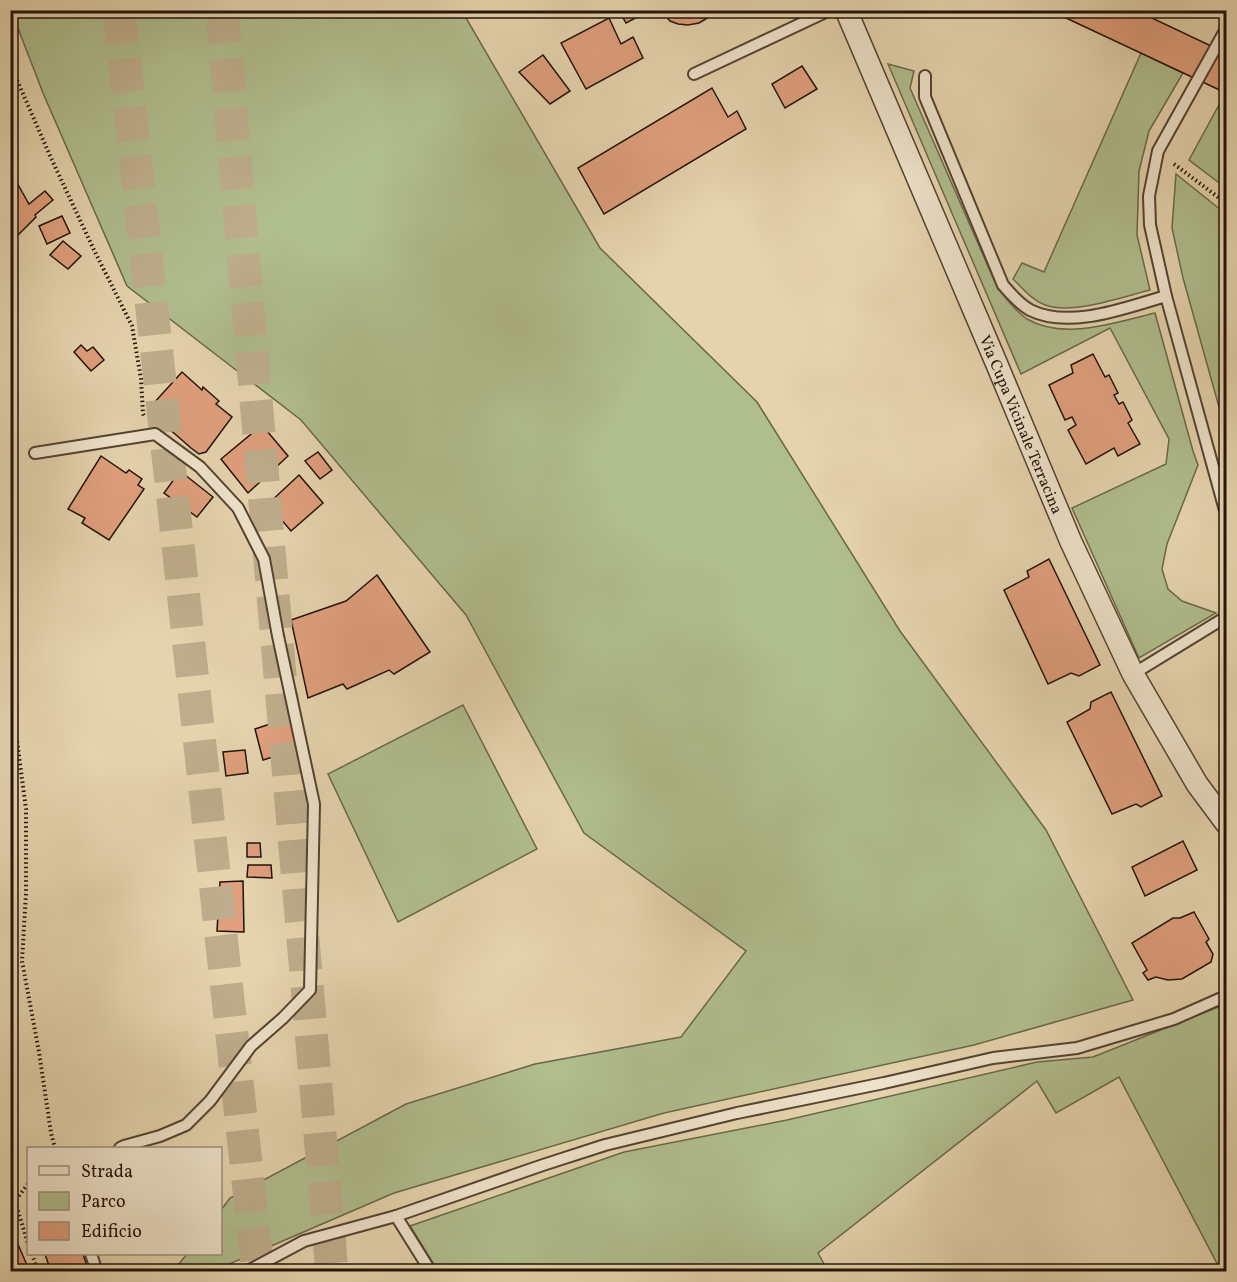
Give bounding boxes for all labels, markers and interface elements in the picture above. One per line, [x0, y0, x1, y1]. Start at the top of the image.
street label: Via Cupa Vicinale Terracina [973, 332, 1067, 518]
legend [27, 1147, 222, 1255]
text: Strada [81, 1160, 133, 1185]
text: Parco [81, 1190, 126, 1215]
text: Edificio [81, 1220, 142, 1245]

